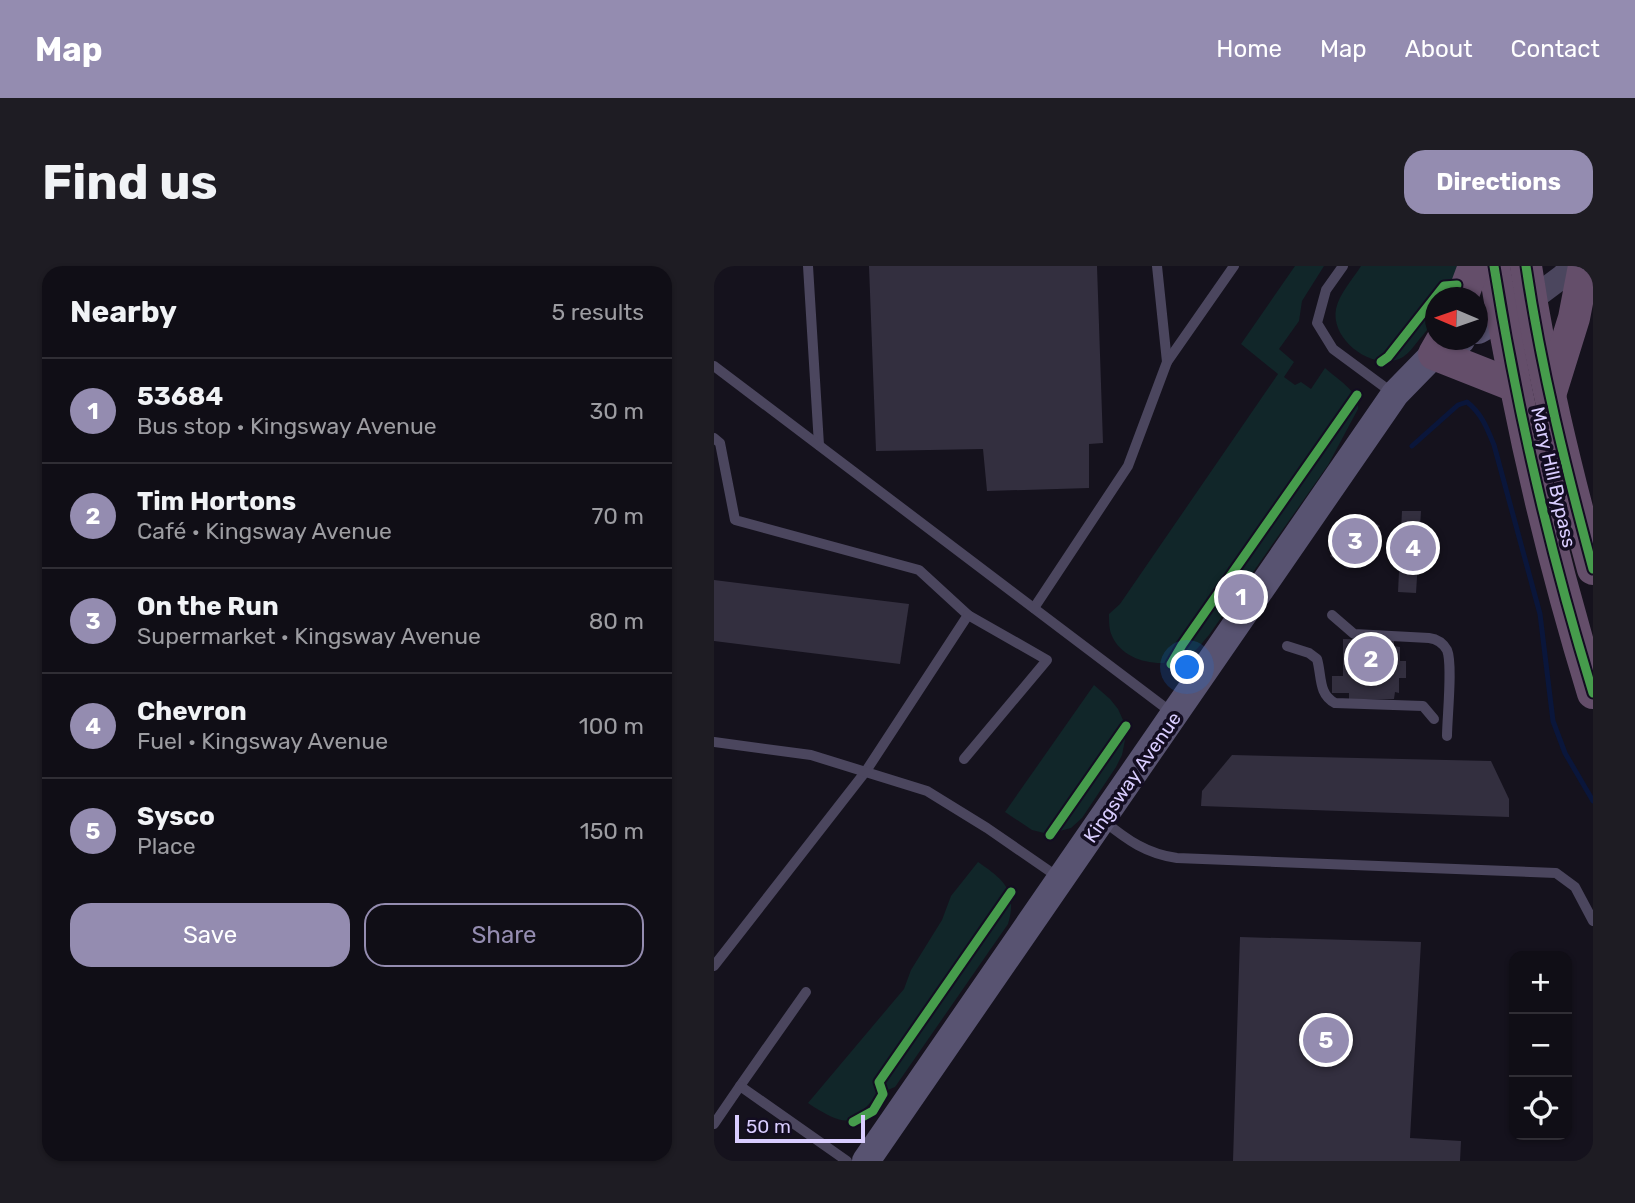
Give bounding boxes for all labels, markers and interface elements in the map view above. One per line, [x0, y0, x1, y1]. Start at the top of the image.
text: Map [35, 30, 103, 69]
text: Home [1216, 35, 1282, 63]
text: Map [1320, 35, 1367, 63]
text: About [1405, 35, 1473, 63]
text: Contact [1511, 35, 1600, 63]
button: Directions [1404, 150, 1593, 214]
text: Find us [42, 153, 218, 211]
north arrow [1425, 287, 1488, 350]
text: Nearby [70, 294, 177, 330]
text: 5 results [551, 298, 644, 326]
text: 53684 [137, 381, 223, 412]
text: 1 [87, 397, 99, 425]
text: 30 m [589, 397, 644, 425]
street label: Mary Hill Bypass [1526, 404, 1581, 550]
text: Bus stop · Kingsway Avenue [137, 412, 437, 440]
text: Tim Hortons [137, 486, 296, 517]
text: 2 [86, 502, 100, 530]
text: 70 m [592, 502, 644, 530]
pin: 3 [1332, 515, 1378, 567]
text: Café · Kingsway Avenue [137, 517, 392, 545]
pin: 4 [1390, 522, 1436, 574]
pin: 1 [1218, 571, 1264, 623]
text: On the Run [137, 591, 279, 622]
text: 3 [85, 607, 101, 635]
text: 80 m [589, 607, 644, 635]
text: Supermarket · Kingsway Avenue [137, 622, 481, 650]
pin: 2 [1348, 633, 1394, 685]
your location [1170, 650, 1204, 684]
text: Chevron [137, 696, 247, 727]
street label: Kingsway Avenue [1079, 708, 1186, 847]
text: 4 [85, 712, 101, 740]
text: 100 m [579, 712, 644, 740]
text: Fuel · Kingsway Avenue [137, 727, 388, 755]
text: Sysco [137, 801, 215, 832]
text: 5 [86, 817, 100, 845]
text: 150 m [580, 817, 644, 845]
text: Place [137, 832, 196, 860]
button: Save [70, 903, 350, 967]
button: Share [364, 903, 644, 967]
map controls [1509, 951, 1572, 1140]
button: + [1509, 951, 1572, 1014]
pin: 5 [1303, 1014, 1349, 1066]
button: − [1509, 1014, 1572, 1077]
button: locate [1509, 1077, 1572, 1140]
scale bar [735, 1112, 864, 1144]
text: 50 m [746, 1115, 791, 1138]

